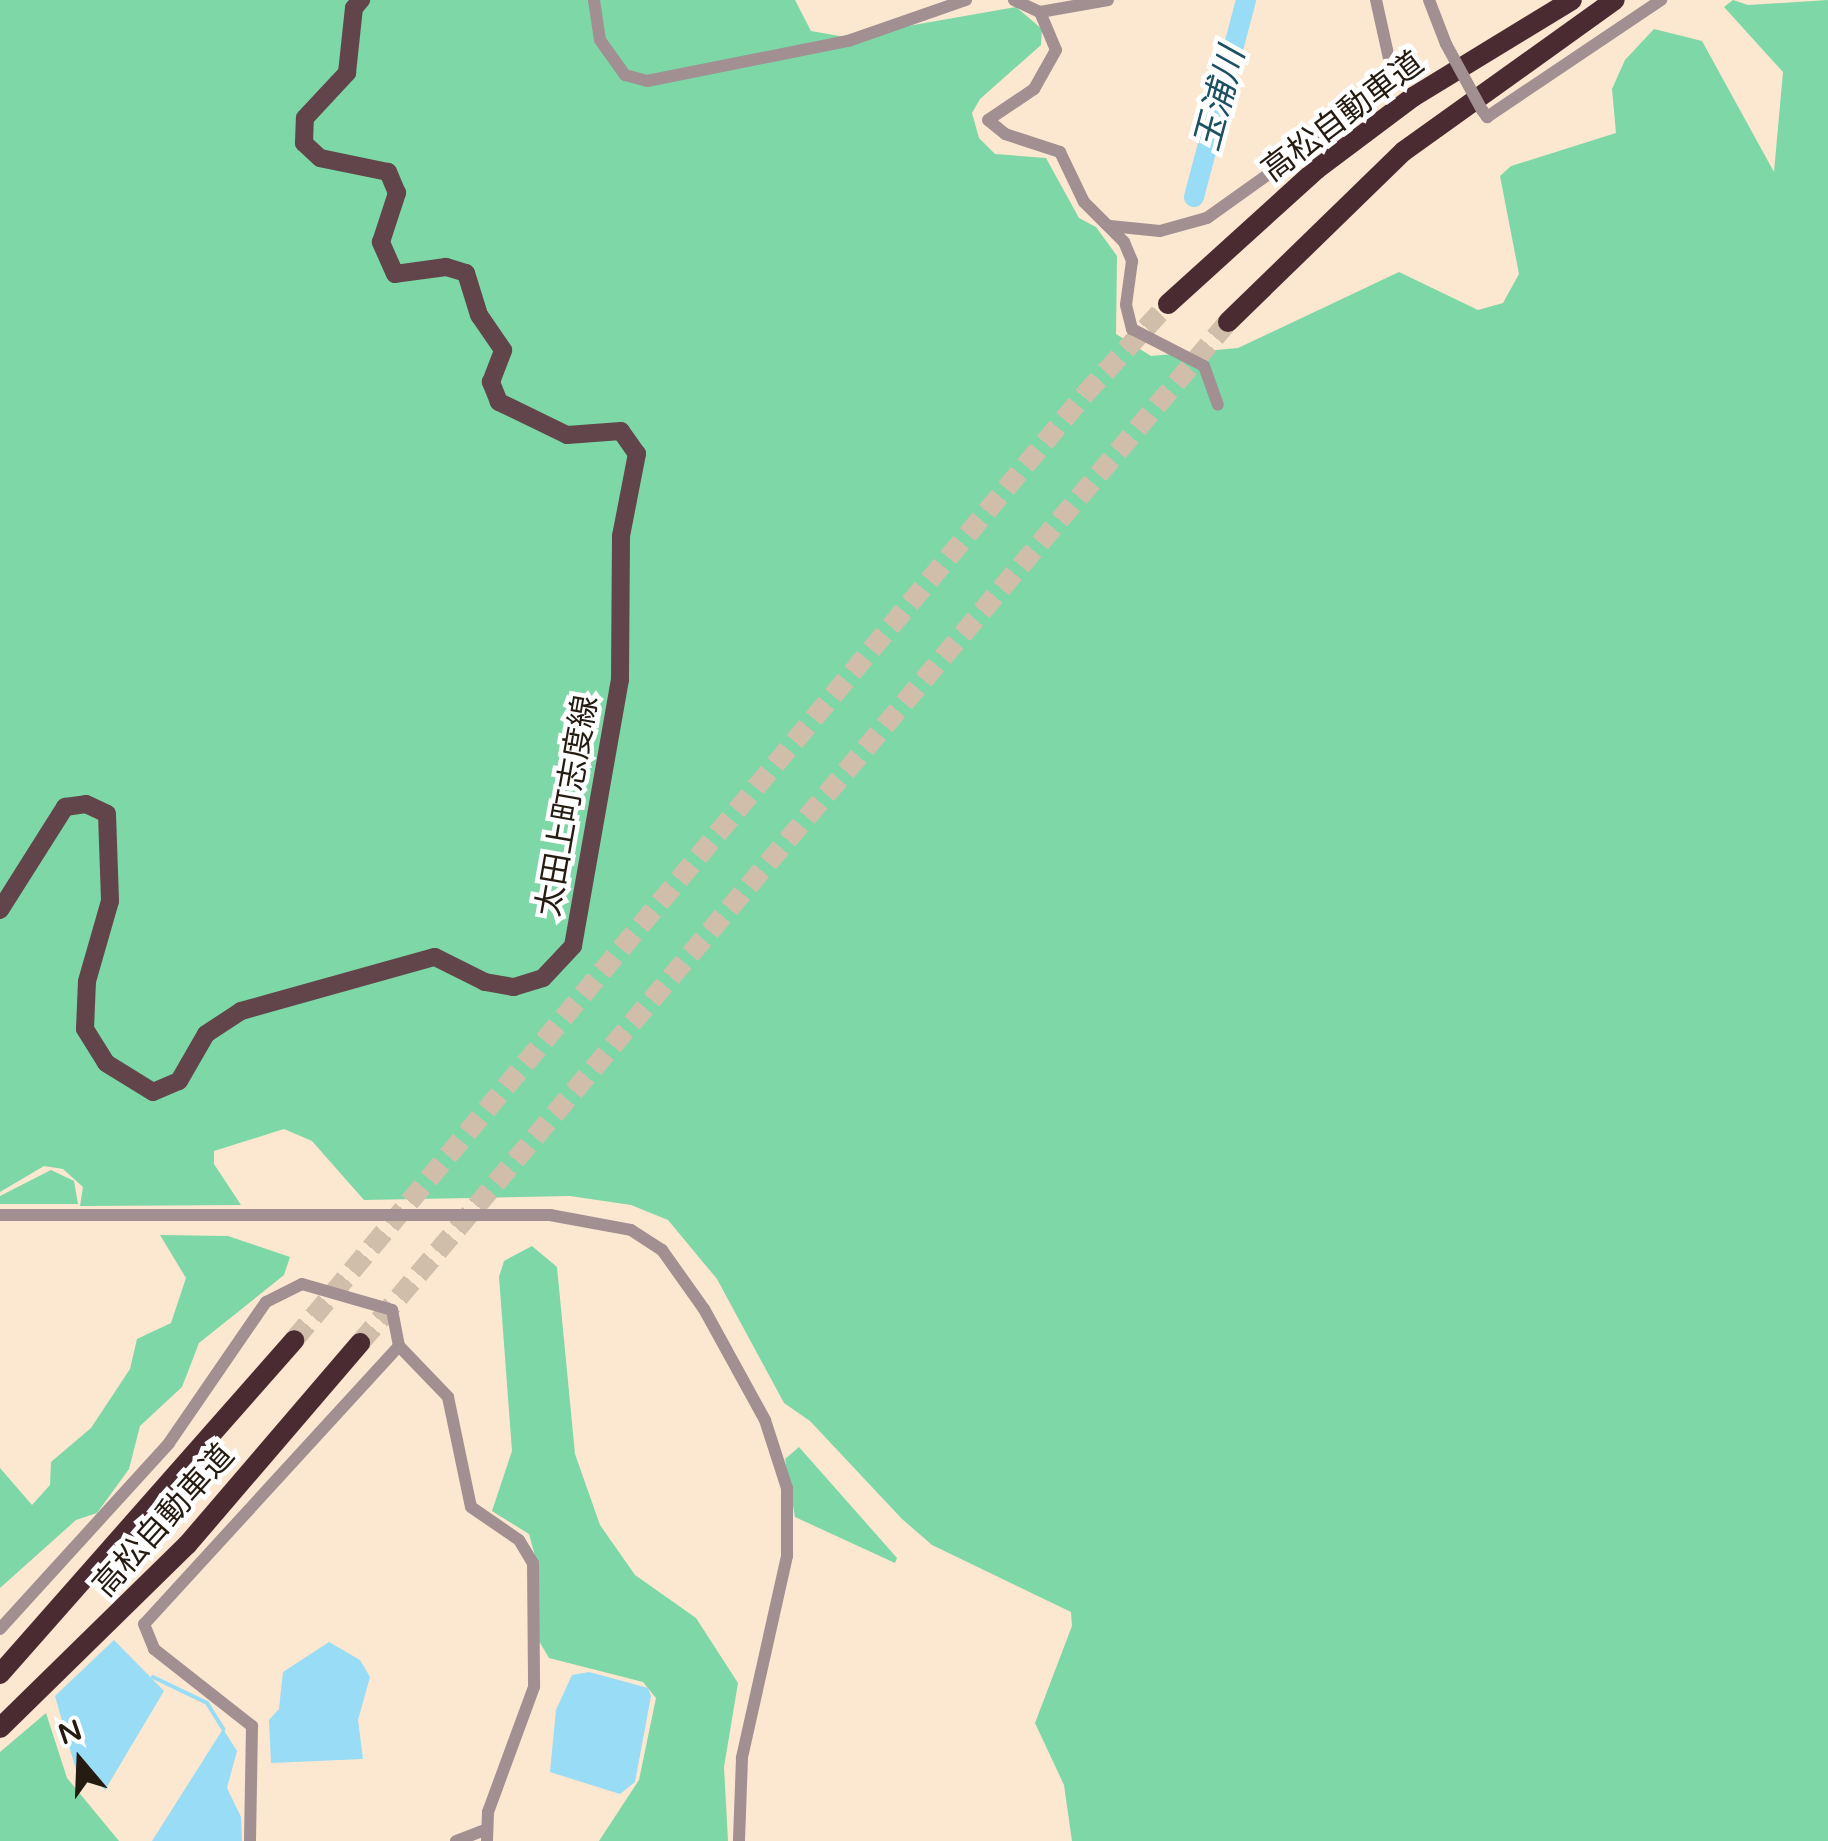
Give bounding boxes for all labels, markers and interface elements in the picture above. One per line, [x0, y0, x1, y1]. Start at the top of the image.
water label: 玉浦川 [1186, 43, 1254, 155]
street label: 高松自動車道 [1255, 44, 1431, 190]
street label: 太田上町志度線 [530, 692, 606, 920]
street label: 高松自動車道 [85, 1437, 243, 1605]
north arrow [30, 1711, 130, 1811]
text: N [54, 1713, 86, 1752]

